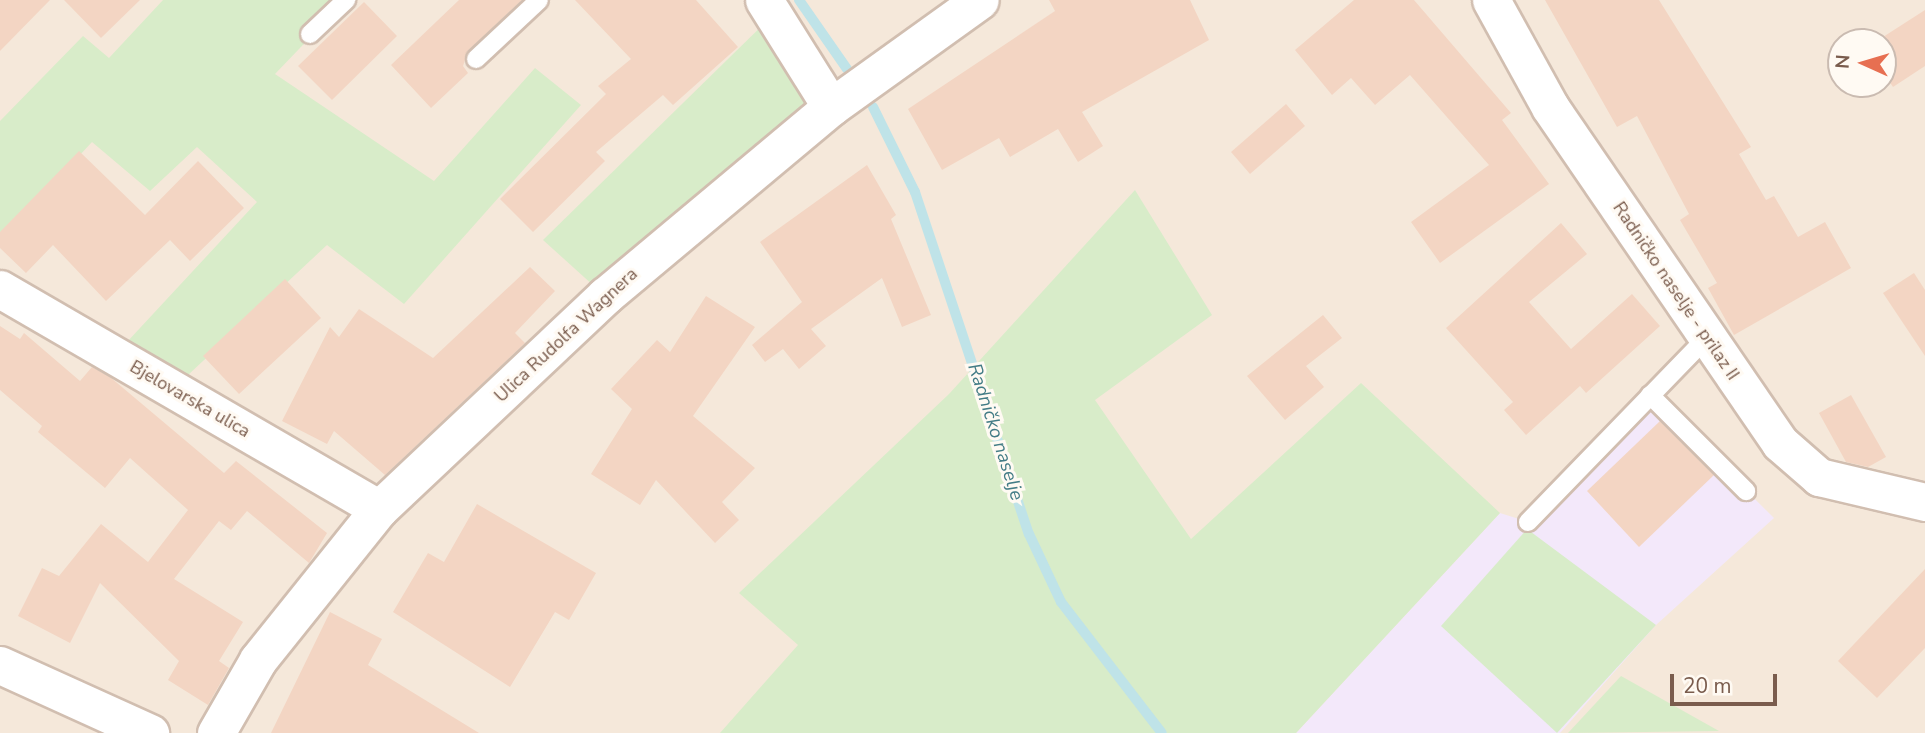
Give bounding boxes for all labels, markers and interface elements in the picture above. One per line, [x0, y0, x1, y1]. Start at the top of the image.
north arrow [1827, 28, 1897, 98]
text: N [1830, 54, 1857, 70]
street label: Radničko naselje - prilaz II [1608, 198, 1744, 384]
street label: Ulica Rudolfa Wagnera [490, 263, 642, 407]
street label: Bjelovarska ulica [126, 356, 254, 442]
water label: Radničko naselje [962, 361, 1028, 503]
scale bar [1673, 660, 1780, 704]
text: 20 m [1683, 672, 1732, 700]

